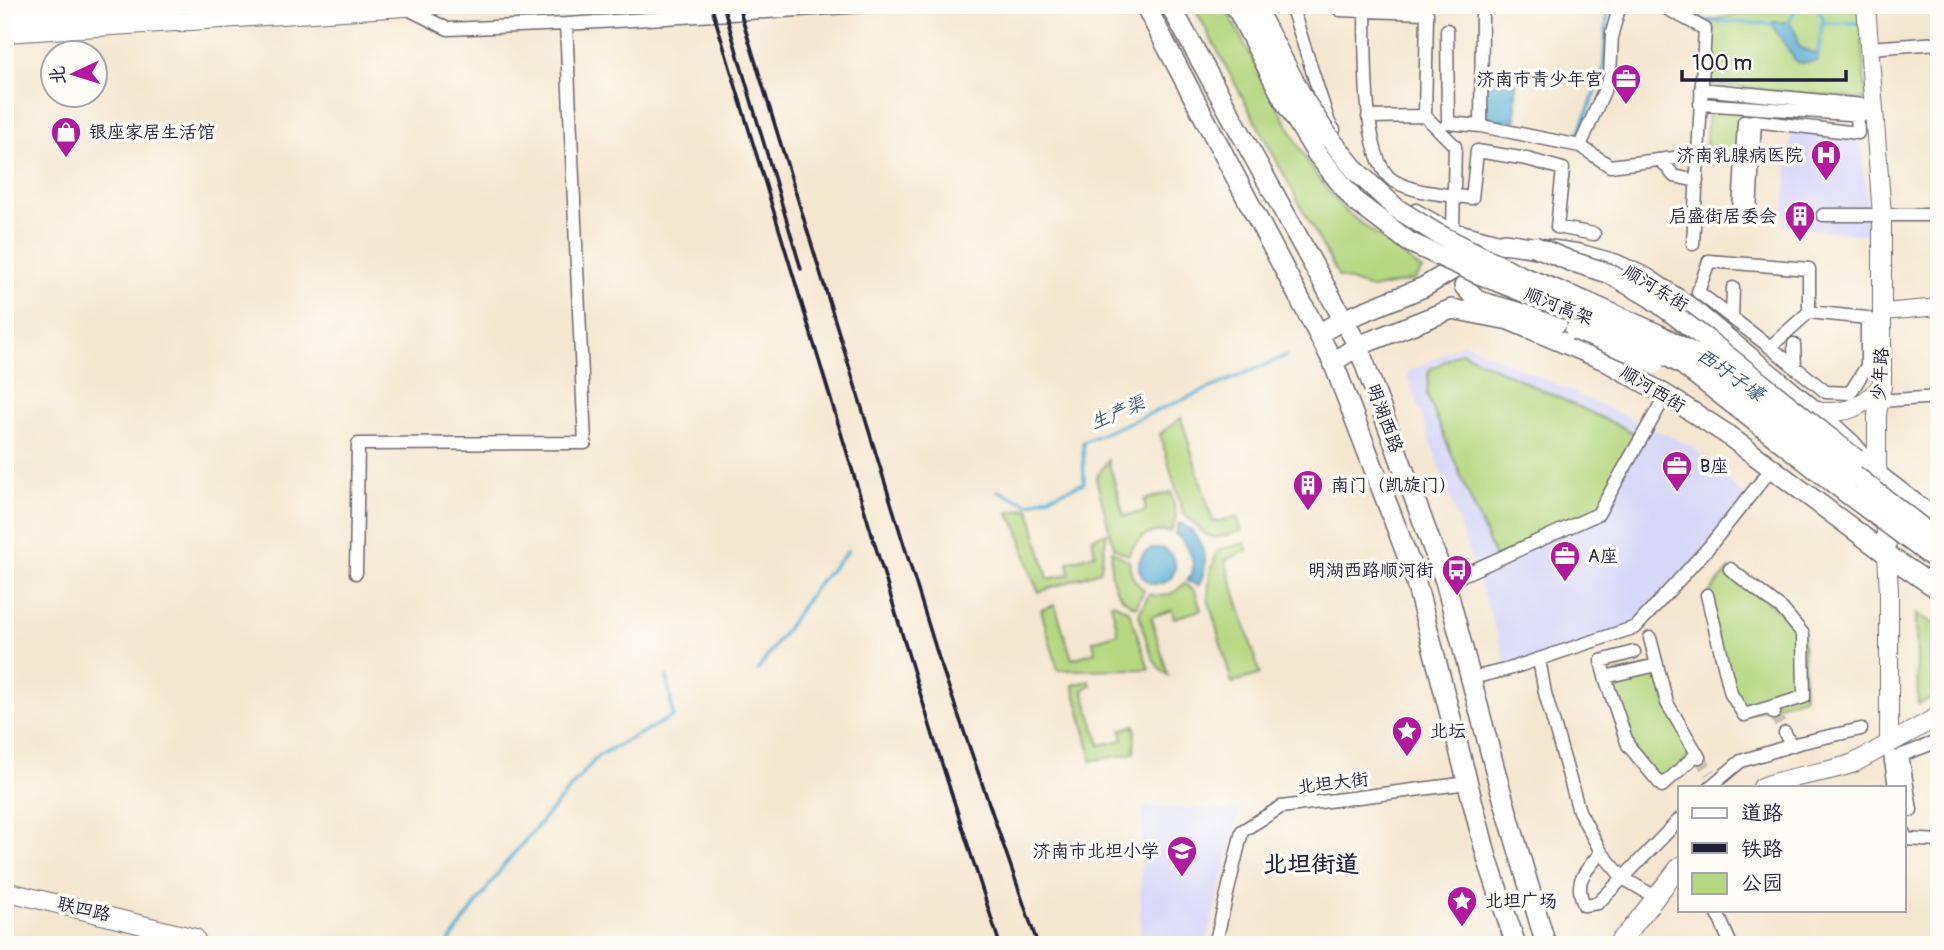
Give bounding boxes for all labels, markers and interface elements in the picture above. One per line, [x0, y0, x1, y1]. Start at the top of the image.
north arrow [38, 38, 108, 108]
scale bar [1682, 38, 1846, 82]
text: 100 m [1692, 50, 1752, 77]
office icon: 济南市青少年宫 [1609, 62, 1643, 106]
text: 北 [45, 65, 71, 85]
place label: 济南市青少年宫 [1477, 68, 1603, 91]
shop icon: 银座家居生活馆 [49, 115, 83, 159]
place label: 银座家居生活馆 [89, 121, 215, 144]
hospital icon: 济南乳腺病医院 [1809, 138, 1843, 182]
place label: 济南乳腺病医院 [1677, 144, 1803, 167]
building icon: 启盛街居委会 [1783, 199, 1817, 243]
place label: 启盛街居委会 [1669, 205, 1777, 228]
street label: 顺河东街 [1619, 260, 1693, 317]
street label: 顺河高架 [1521, 282, 1596, 331]
water label: 西圩子壕 [1692, 343, 1770, 408]
street label: 少年路 [1867, 346, 1894, 402]
street label: 顺河西街 [1616, 361, 1690, 418]
street label: 明湖西路 [1361, 380, 1408, 456]
water label: 生产渠 [1086, 390, 1150, 435]
office icon: B座 [1660, 449, 1694, 493]
place label: B座 [1700, 455, 1728, 478]
building icon: 南门（凯旋门） [1291, 468, 1325, 512]
place label: 南门（凯旋门） [1331, 474, 1457, 497]
office icon: A座 [1548, 539, 1582, 583]
place label: A座 [1588, 545, 1618, 568]
bus stop icon: 明湖西路顺河街 [1440, 553, 1474, 597]
place label: 明湖西路顺河街 [1308, 559, 1434, 582]
place icon: 北坛 [1390, 714, 1424, 758]
place label: 北坛 [1430, 720, 1466, 743]
street label: 北坦大街 [1296, 768, 1370, 799]
legend [1678, 786, 1906, 912]
text: 道路 [1741, 800, 1783, 827]
school or university icon: 济南市北坦小学 [1165, 834, 1199, 878]
text: 铁路 [1741, 836, 1783, 863]
place label: 济南市北坦小学 [1033, 840, 1159, 863]
district label: 北坦街道 [1263, 850, 1359, 879]
text: 公园 [1741, 870, 1783, 897]
place icon: 北坦广场 [1445, 884, 1479, 928]
place label: 北坦广场 [1485, 890, 1557, 913]
street label: 联四路 [55, 892, 113, 927]

